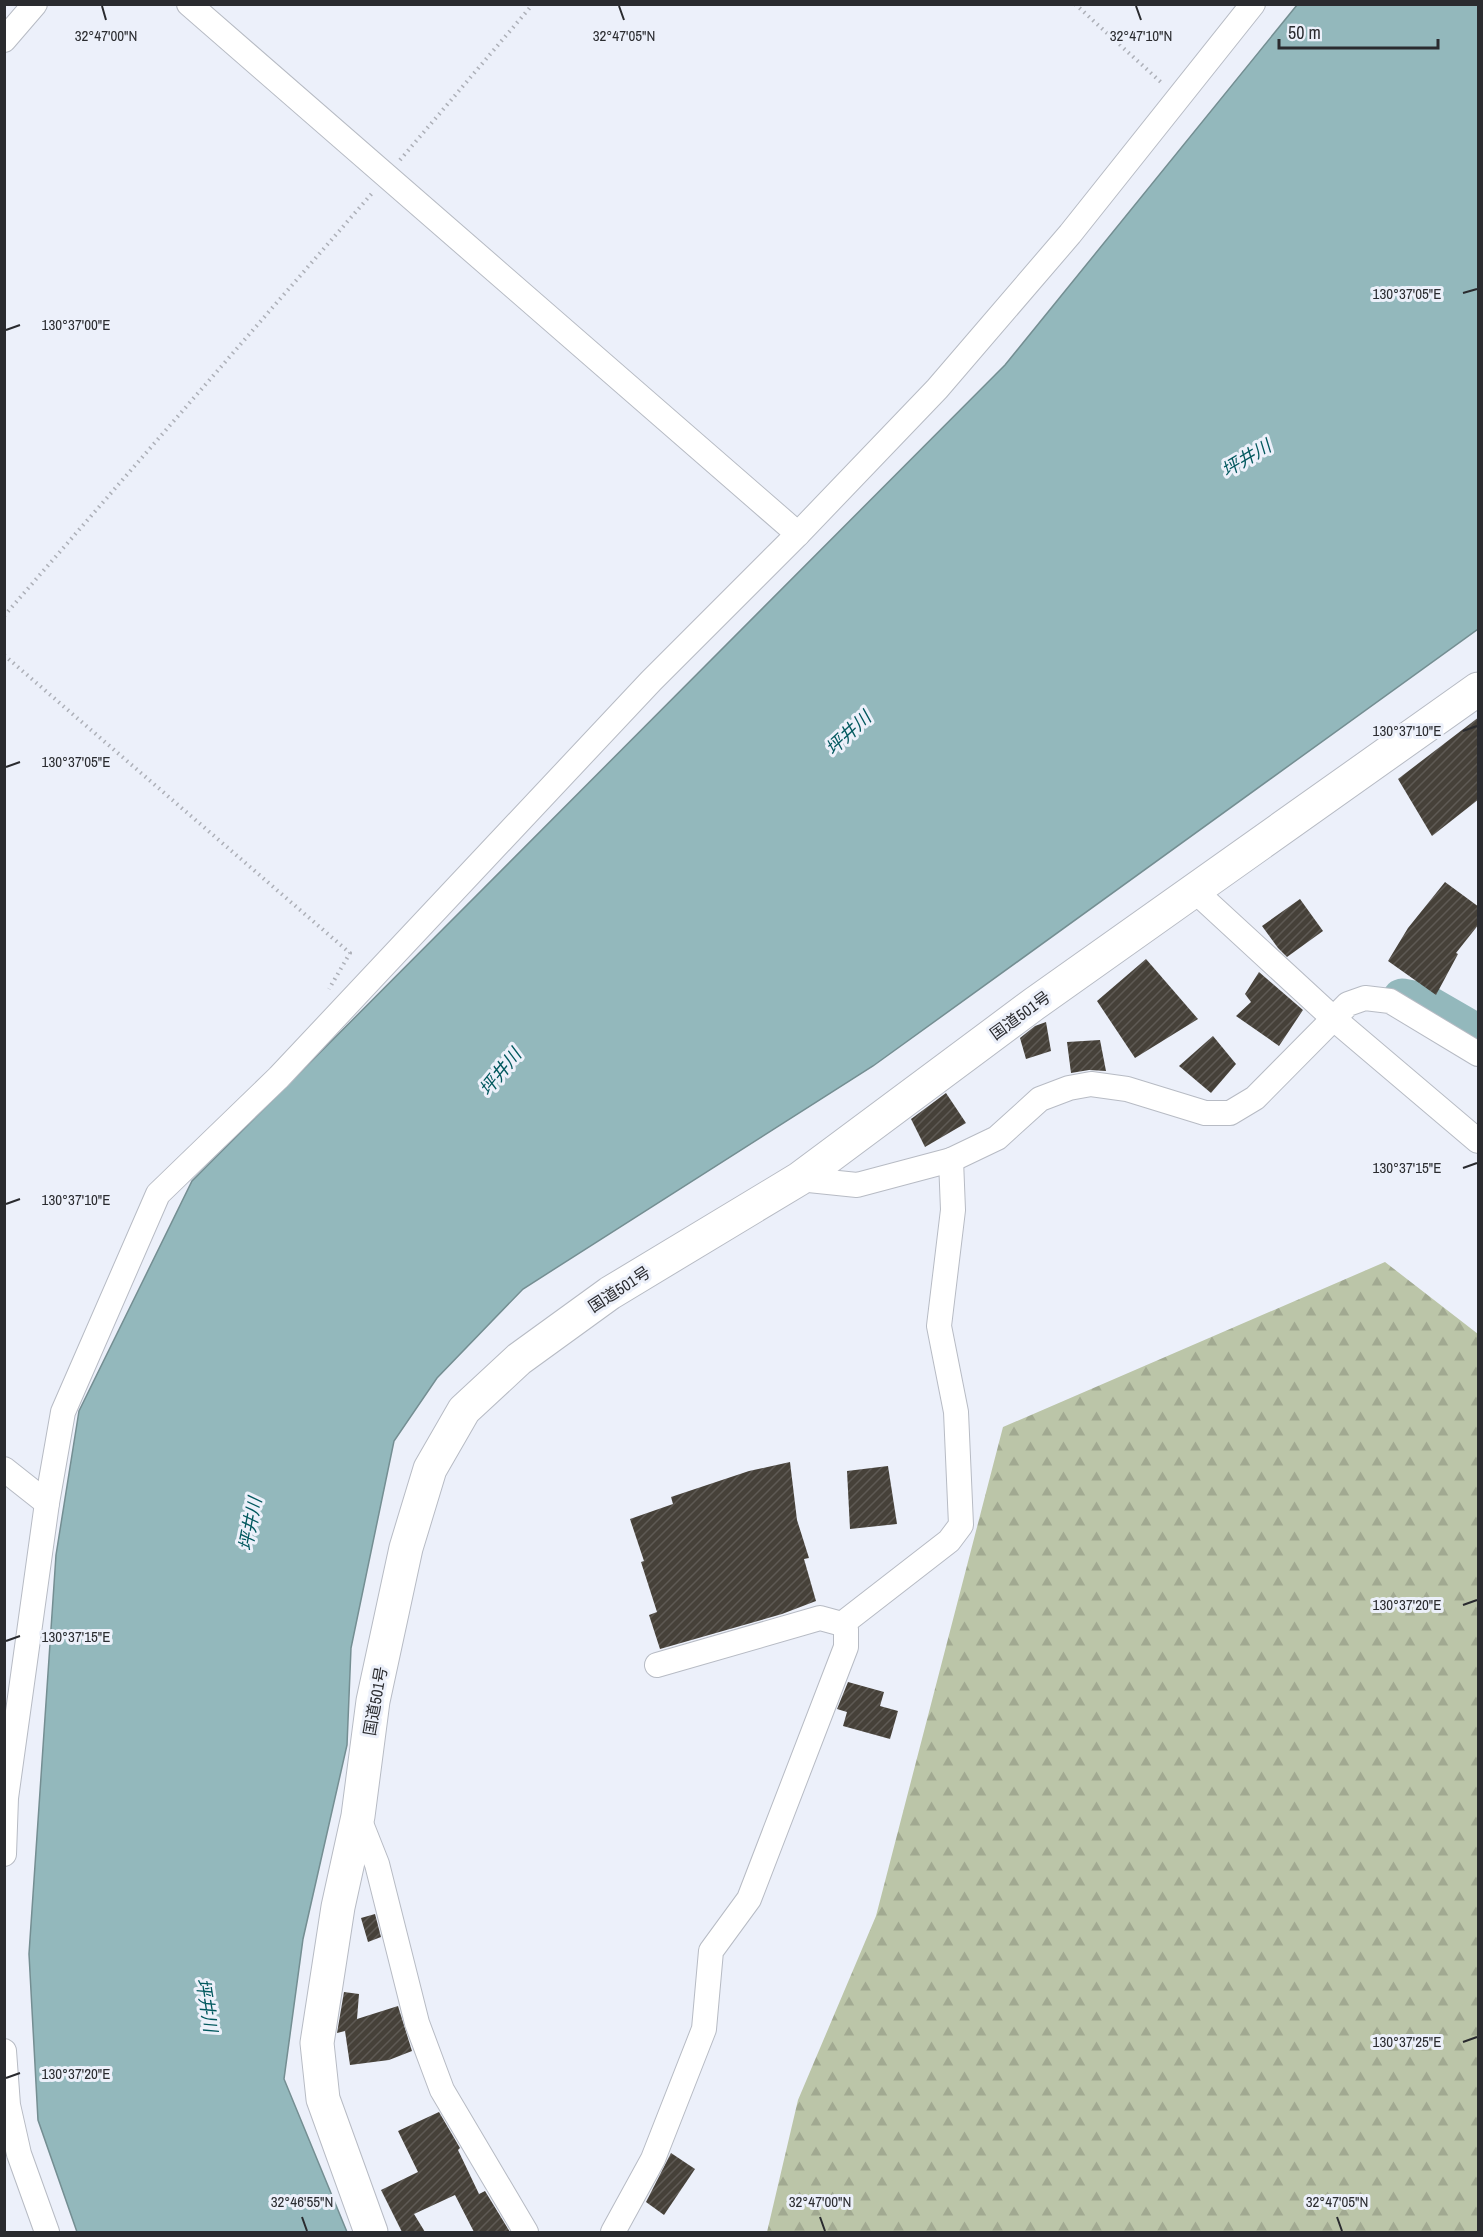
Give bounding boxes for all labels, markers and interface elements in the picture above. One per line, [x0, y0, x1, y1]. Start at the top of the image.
scale bar [1279, 12, 1438, 50]
text: 50 m [1288, 20, 1321, 45]
text: 32°47'00"N [75, 25, 137, 46]
text: 32°47'05"N [593, 25, 655, 46]
text: 32°47'10"N [1110, 25, 1172, 46]
text: 130°37'05"E [1373, 283, 1441, 304]
text: 130°37'00"E [42, 314, 110, 335]
water label: 坪井川 [1216, 432, 1277, 483]
water label: 坪井川 [820, 704, 878, 761]
text: 130°37'10"E [1373, 720, 1441, 741]
text: 130°37'05"E [42, 751, 110, 772]
street label: 国道501号 [985, 986, 1055, 1044]
water label: 坪井川 [473, 1042, 528, 1101]
text: 130°37'15"E [1373, 1157, 1441, 1178]
text: 130°37'10"E [42, 1189, 110, 1210]
street label: 国道501号 [584, 1261, 654, 1317]
water label: 坪井川 [233, 1493, 268, 1553]
text: 130°37'20"E [1373, 1594, 1441, 1615]
text: 130°37'15"E [42, 1626, 110, 1647]
street label: 国道501号 [358, 1665, 392, 1737]
water label: 坪井川 [190, 1976, 224, 2036]
text: 130°37'25"E [1373, 2031, 1441, 2052]
text: 130°37'20"E [42, 2063, 110, 2084]
text: 32°46'55"N [271, 2191, 333, 2212]
text: 32°47'00"N [789, 2191, 851, 2212]
text: 32°47'05"N [1306, 2191, 1368, 2212]

